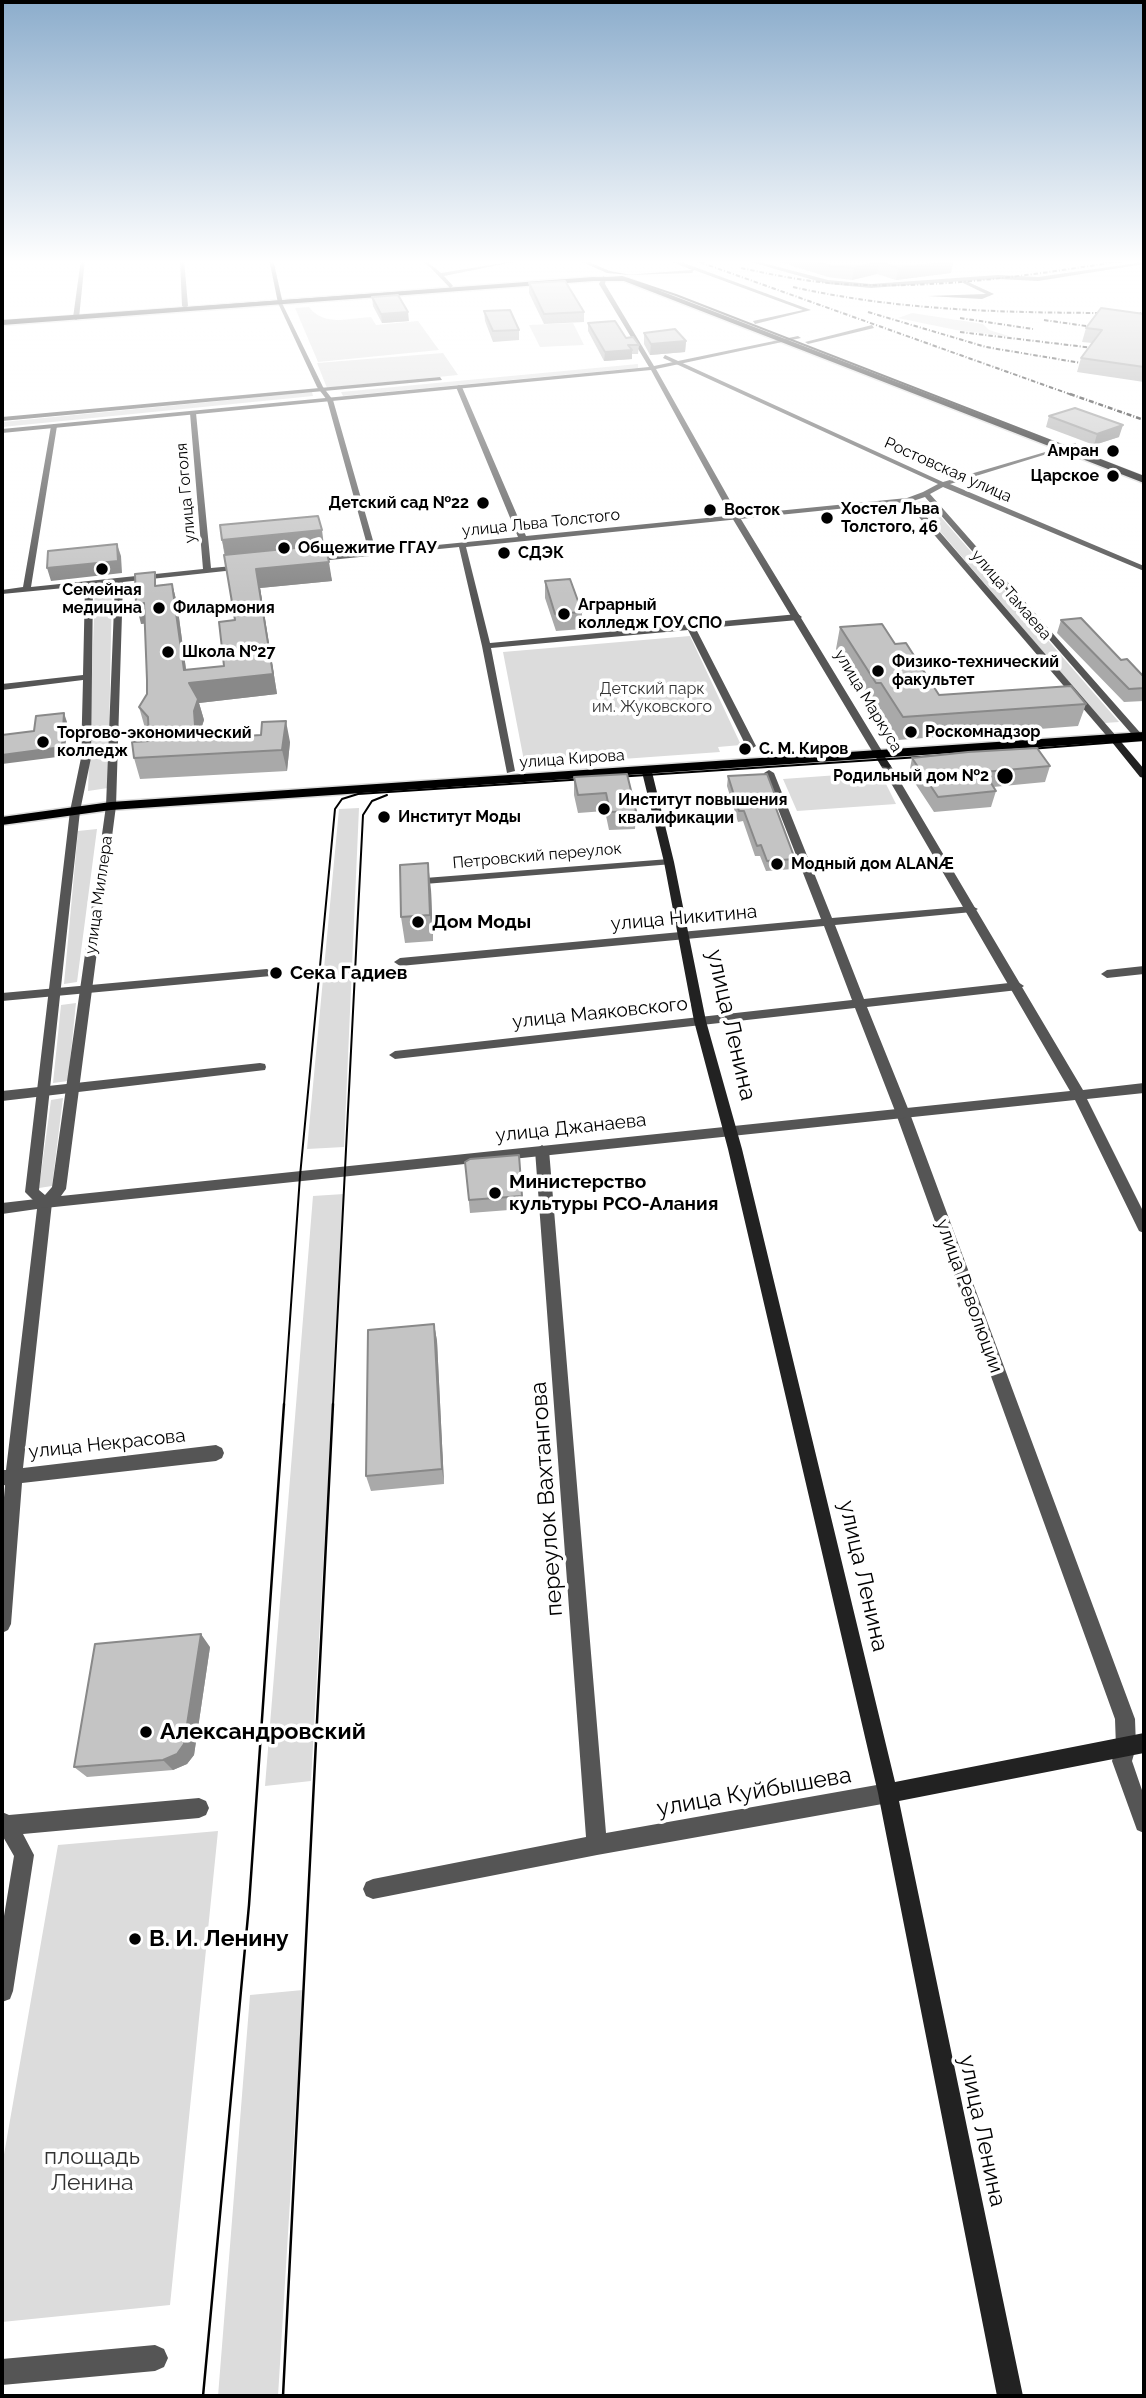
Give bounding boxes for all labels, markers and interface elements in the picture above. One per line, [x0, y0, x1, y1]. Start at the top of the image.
street label: Ростовская улица [881, 433, 1015, 507]
place label: Амран [1048, 441, 1099, 461]
street label: улица Гоголя [172, 442, 200, 544]
marker: Амран [1105, 443, 1121, 459]
place label: Царское [1031, 466, 1099, 486]
marker: Царское [1105, 468, 1121, 484]
place label: Детский сад №22 [329, 493, 469, 513]
marker: Детский сад №22 [475, 495, 491, 511]
place label: Хостел Льва Толстого, 46 [841, 499, 939, 537]
place label: Восток [724, 500, 780, 520]
marker: Восток [702, 502, 718, 518]
street label: улица Льва Толстого [461, 505, 621, 541]
marker: Хостел Льва Толстого, 46 [819, 510, 835, 526]
place label: Общежитие ГГАУ [298, 538, 437, 558]
marker: Общежитие ГГАУ [276, 540, 292, 556]
place label: СДЭК [518, 543, 564, 563]
marker: СДЭК [496, 545, 512, 561]
street label: улица Тамаева [967, 546, 1055, 644]
marker: Семейная медицина [94, 561, 110, 577]
place label: Семейная медицина [62, 580, 142, 618]
place label: Аграрный колледж ГОУ СПО [578, 595, 722, 633]
place label: Филармония [173, 598, 275, 618]
marker: Филармония [151, 600, 167, 616]
marker: Аграрный колледж ГОУ СПО [556, 606, 572, 622]
place label: Школа №27 [182, 642, 275, 662]
marker: Школа №27 [160, 644, 176, 660]
street label: улица Маркуса [830, 646, 906, 756]
place label: Физико-технический факультет [892, 652, 1059, 690]
marker: Физико-технический факультет [870, 663, 886, 679]
park label: Детский парк им. Жуковского [592, 679, 712, 717]
place label: Роскомнадзор [925, 722, 1040, 742]
place label: Торгово-экономический колледж [57, 723, 252, 761]
marker: Роскомнадзор [903, 724, 919, 740]
marker: Торгово-экономический колледж [35, 734, 51, 750]
place label: С. М. Киров [759, 739, 848, 759]
marker: С. М. Киров [737, 741, 753, 757]
street label: улица Кирова [519, 746, 625, 772]
place label: Родильный дом №2 [833, 766, 989, 786]
marker: Родильный дом №2 [995, 766, 1015, 786]
place label: Институт повышения квалификации [618, 790, 787, 828]
marker: Институт повышения квалификации [596, 801, 612, 817]
place label: Институт Моды [398, 807, 521, 827]
marker: Институт Моды [376, 809, 392, 825]
street label: улица Миллера [81, 835, 117, 955]
street label: Петровский переулок [452, 839, 622, 873]
place label: Модный дом ALANÆ [791, 854, 954, 874]
marker: Модный дом ALANÆ [769, 856, 785, 872]
street label: улица Никитина [610, 900, 758, 936]
place label: Дом Моды [432, 911, 531, 933]
marker: Дом Моды [410, 914, 426, 930]
street label: улица Ленина [700, 947, 762, 1103]
place label: Сека Гадиев [290, 962, 407, 984]
marker: Сека Гадиев [268, 965, 284, 981]
street label: улица Маяковского [511, 992, 689, 1034]
street label: улица Джанаева [495, 1109, 647, 1147]
place label: Министерство культуры РСО-Алания [509, 1171, 718, 1215]
marker: Министерство культуры РСО-Алания [487, 1185, 503, 1201]
street label: улица Революции [931, 1216, 1007, 1376]
street label: переулок Вахтангова [525, 1381, 569, 1617]
street label: улица Некрасова [27, 1424, 187, 1464]
street label: улица Ленина [832, 1498, 894, 1654]
place label: Александровский [160, 1718, 366, 1746]
marker: Александровский [138, 1724, 154, 1740]
street label: улица Куйбышева [655, 1761, 853, 1823]
place label: В. И. Ленину [149, 1925, 289, 1953]
marker: В. И. Ленину [127, 1931, 143, 1947]
street label: улица Ленина [952, 2053, 1012, 2209]
park label: площадь Ленина [44, 2143, 140, 2197]

